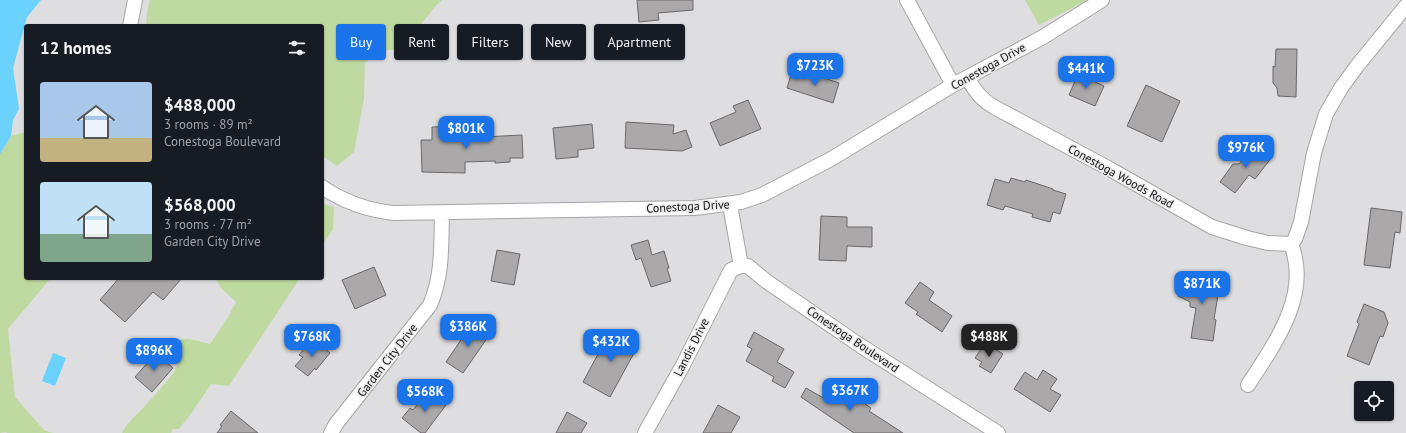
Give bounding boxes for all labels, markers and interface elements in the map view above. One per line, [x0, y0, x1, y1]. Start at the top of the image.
chip: Buy [336, 24, 386, 60]
chip: Rent [394, 24, 449, 60]
chip: Filters [457, 24, 523, 60]
chip: New [531, 24, 586, 60]
chip: Apartment [594, 24, 685, 60]
text: 12 homes [40, 37, 111, 59]
icon: filters [286, 37, 308, 59]
street label: Conestoga Drive [948, 39, 1028, 93]
pin: $723K [787, 53, 843, 87]
pin: $441K [1058, 56, 1114, 90]
text: $723K [796, 57, 834, 74]
text: $441K [1067, 60, 1105, 77]
text: $488,000 [164, 94, 236, 116]
icon: home [72, 98, 120, 146]
text: 3 rooms · 89 m² [164, 116, 253, 133]
pin: $801K [438, 116, 494, 150]
text: $801K [447, 120, 485, 137]
text: Conestoga Boulevard [164, 133, 281, 150]
pin: $976K [1218, 135, 1274, 169]
text: $976K [1227, 139, 1265, 156]
street label: Conestoga Woods Road [1065, 141, 1177, 211]
text: $568,000 [164, 194, 236, 216]
street label: Conestoga Drive [646, 196, 730, 216]
icon: home [72, 198, 120, 246]
text: 3 rooms · 77 m² [164, 216, 252, 233]
text: Garden City Drive [164, 233, 261, 250]
pin: $871K [1174, 271, 1230, 305]
text: $871K [1183, 275, 1221, 292]
street label: Conestoga Boulevard [804, 303, 902, 375]
pin: $386K [440, 314, 496, 348]
street label: Landis Drive [670, 315, 712, 379]
text: $386K [449, 318, 487, 335]
street label: Garden City Drive [354, 320, 420, 400]
pin: $768K [284, 324, 340, 358]
pin: $488K [961, 324, 1017, 358]
text: $768K [293, 328, 331, 345]
text: $488K [970, 328, 1008, 345]
pin: $432K [583, 329, 639, 363]
text: $432K [592, 333, 630, 350]
pin: $896K [126, 338, 182, 372]
text: $896K [135, 342, 173, 359]
pin: $367K [822, 378, 878, 412]
pin: $568K [397, 379, 453, 413]
map controls [1354, 381, 1394, 421]
button: locate [1354, 381, 1394, 421]
text: $367K [831, 382, 869, 399]
text: $568K [406, 383, 444, 400]

